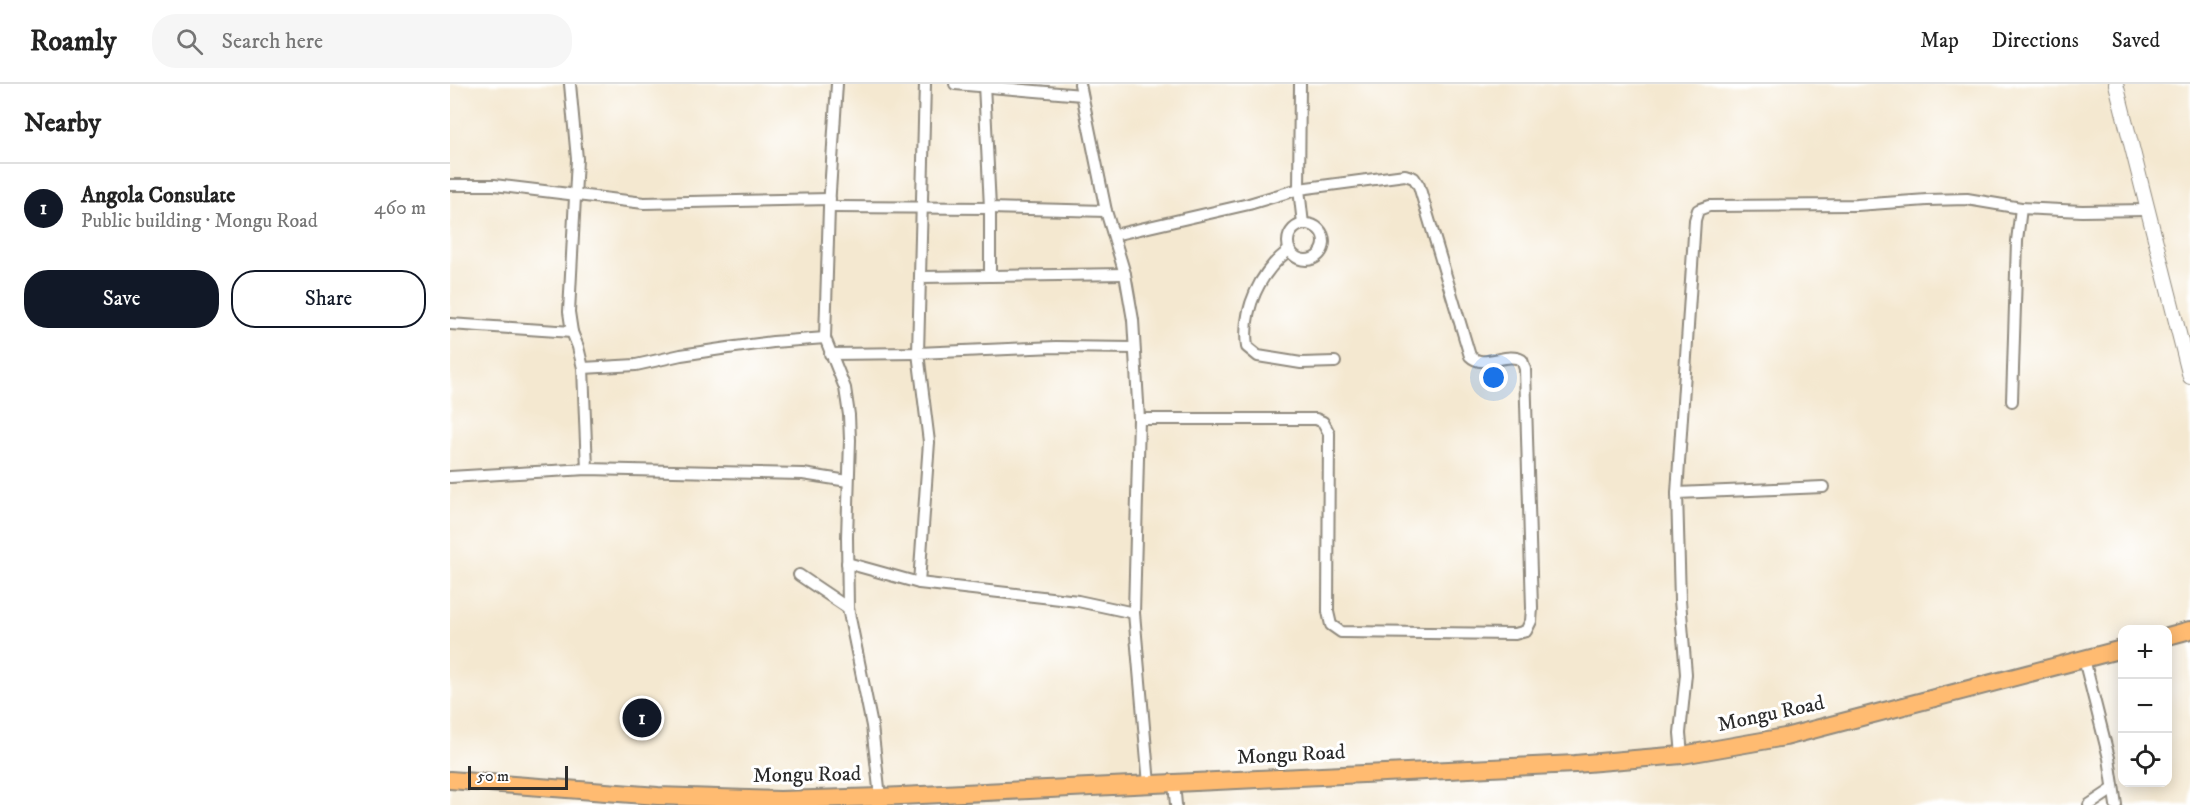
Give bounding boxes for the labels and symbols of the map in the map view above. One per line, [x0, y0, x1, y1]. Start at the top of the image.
your location [1479, 363, 1508, 392]
street label: Mongu Road [1715, 690, 1827, 738]
pin: 1 [622, 696, 662, 740]
street label: Mongu Road [1236, 739, 1346, 771]
street label: Mongu Road [753, 761, 862, 789]
scale bar [468, 763, 568, 790]

